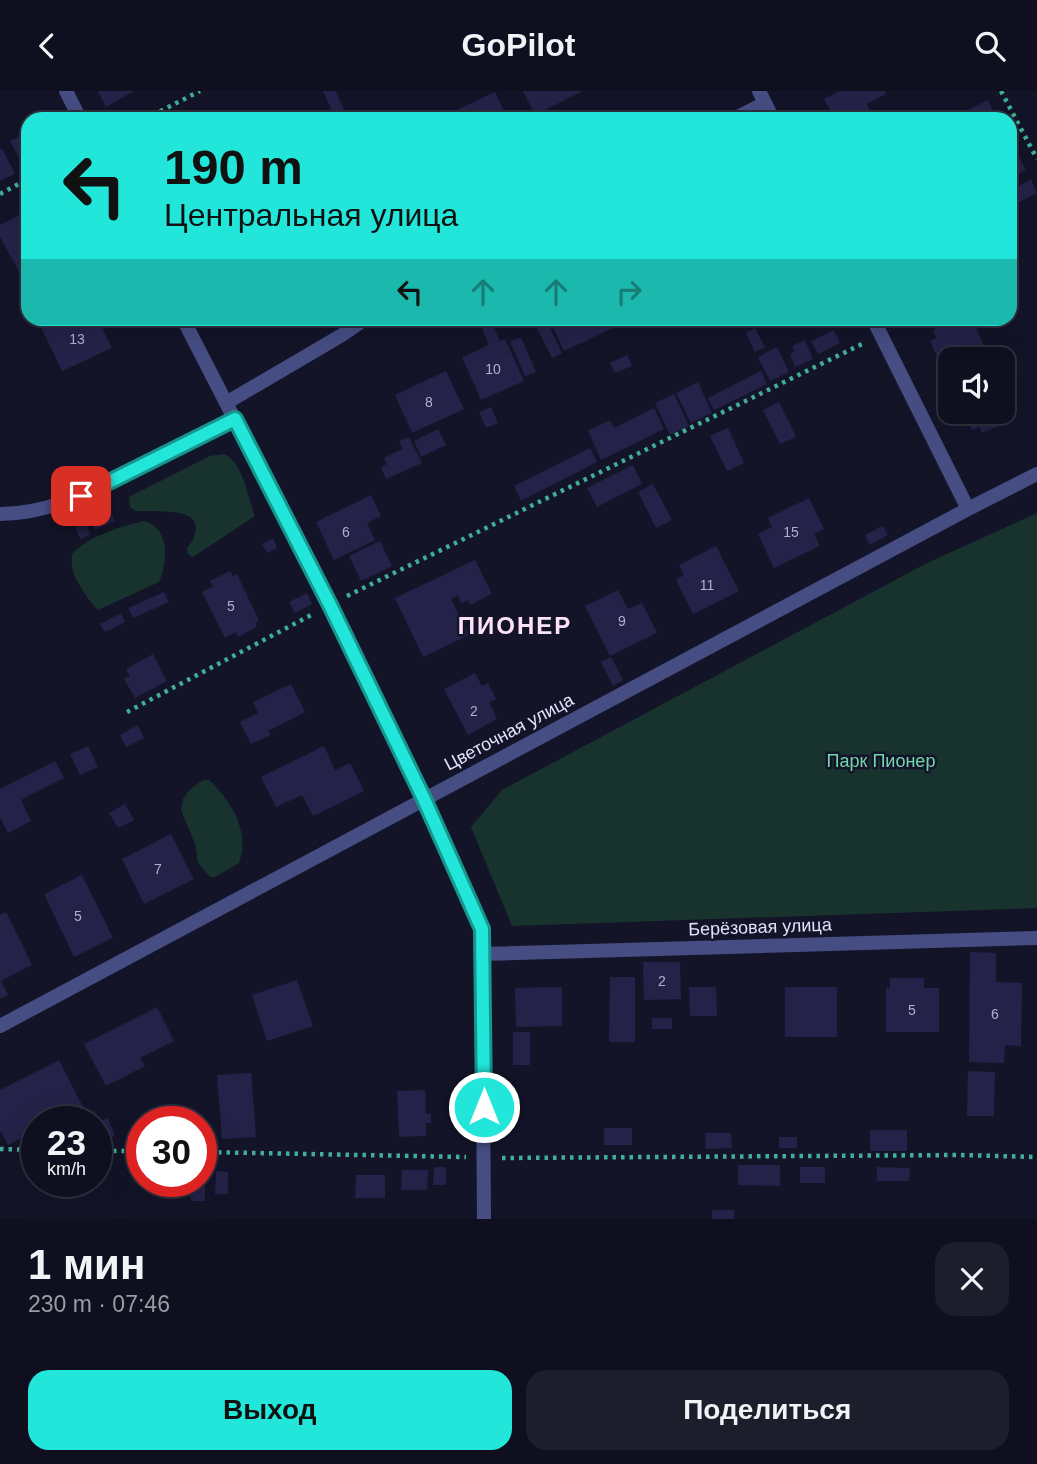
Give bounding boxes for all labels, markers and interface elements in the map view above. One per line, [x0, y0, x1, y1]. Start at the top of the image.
icon: back [28, 27, 66, 65]
text: GoPilot [462, 27, 575, 63]
icon: search [971, 27, 1009, 65]
icon: left [49, 140, 140, 231]
text: 190 m [164, 140, 303, 194]
text: Центральная улица [164, 197, 458, 233]
icon: left [391, 273, 429, 311]
icon: ahead [464, 273, 502, 311]
icon: ahead [537, 273, 575, 311]
icon: right [610, 273, 648, 311]
house number: 13 [69, 331, 85, 347]
map controls [938, 347, 1015, 424]
button: sound [938, 347, 1015, 424]
house number: 10 [485, 361, 501, 377]
house number: 8 [425, 394, 433, 410]
pin [51, 466, 111, 526]
icon: arrive [62, 477, 100, 515]
house number: 6 [342, 524, 350, 540]
house number: 15 [783, 524, 799, 540]
house number: 11 [700, 577, 714, 593]
house number: 5 [227, 598, 235, 614]
district label: ПИОНЕР [458, 612, 572, 639]
house number: 9 [618, 613, 626, 629]
street label: Цветочная улица [441, 689, 578, 774]
house number: 2 [470, 703, 478, 719]
park label: Парк Пионер [827, 751, 935, 771]
house number: 7 [154, 861, 162, 877]
house number: 5 [74, 908, 82, 924]
street label: Берёзовая улица [688, 914, 833, 939]
house number: 2 [658, 973, 666, 989]
house number: 5 [908, 1002, 916, 1018]
house number: 6 [991, 1006, 999, 1022]
position arrow [447, 1070, 521, 1144]
speed limit sign: 30 [126, 1106, 217, 1197]
text: 23 [47, 1123, 86, 1162]
text: km/h [47, 1159, 86, 1179]
text: 1 мин [28, 1241, 145, 1288]
button: close [935, 1242, 1009, 1316]
text: 230 m · 07:46 [28, 1291, 170, 1317]
button: Выход [28, 1370, 512, 1450]
button: Поделиться [526, 1370, 1009, 1450]

